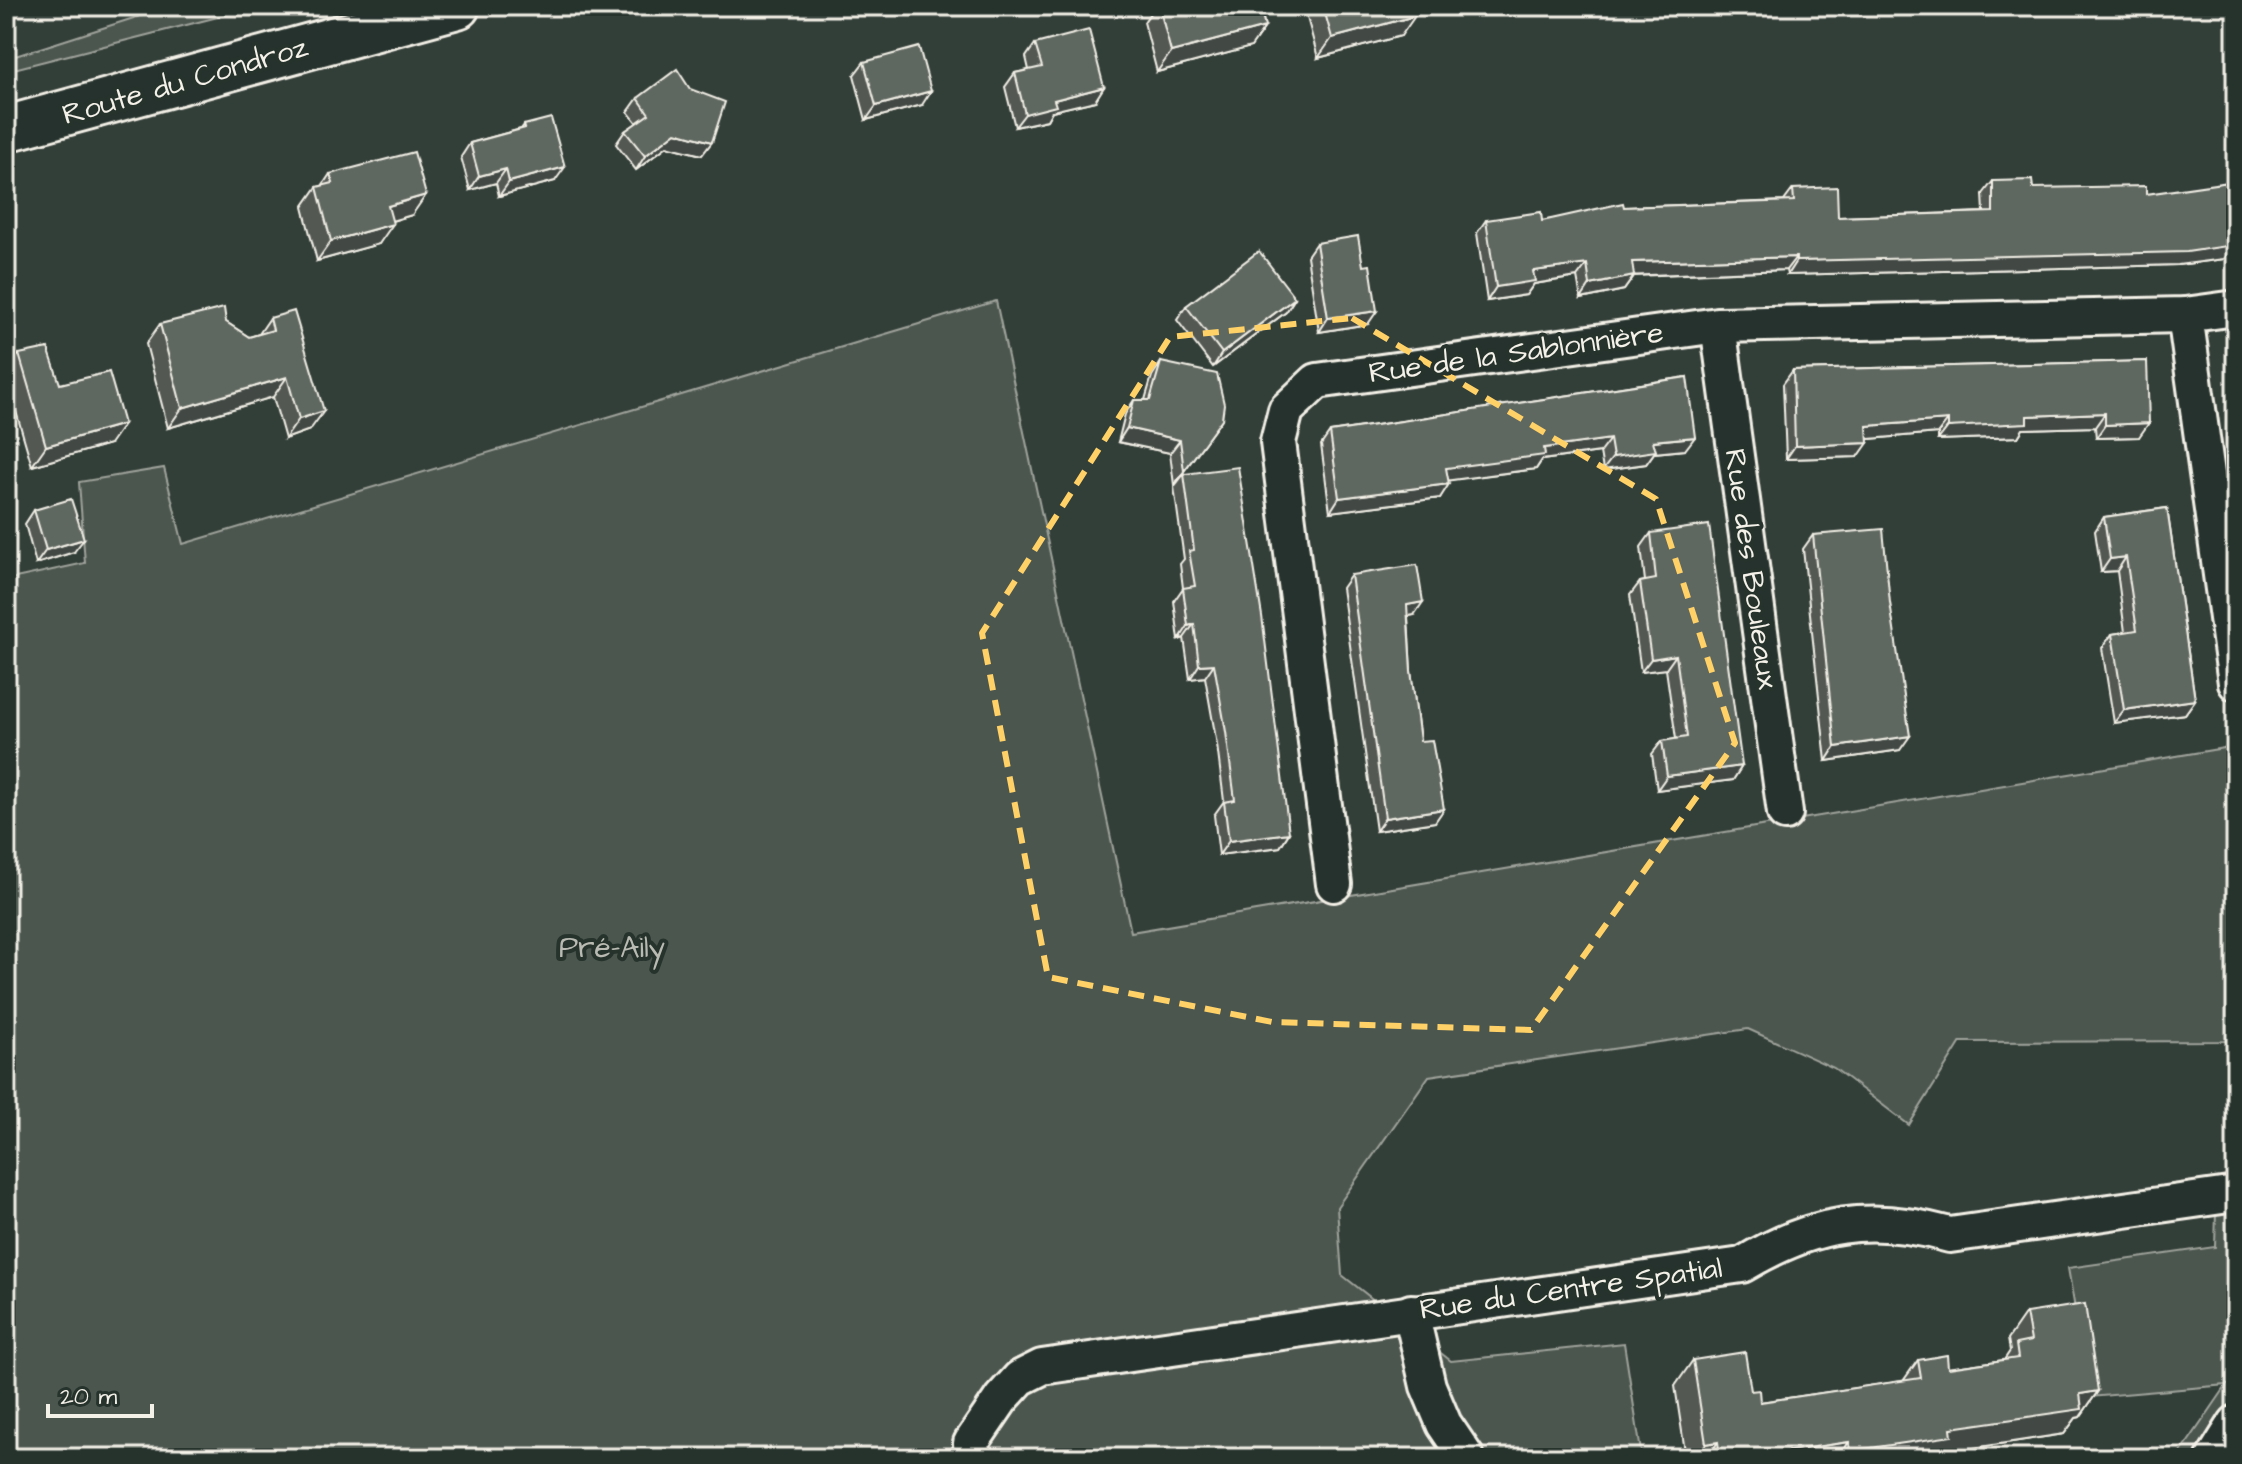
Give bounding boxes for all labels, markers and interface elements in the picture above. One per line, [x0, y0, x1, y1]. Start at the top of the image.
street label: Route du Condroz [57, 26, 313, 136]
street label: Rue de la Sablonnière [1366, 312, 1666, 394]
street label: Rue des Bouleaux [1713, 446, 1789, 693]
park label: Pré-Aily [559, 927, 665, 970]
street label: Rue du Centre Spatial [1417, 1247, 1725, 1331]
scale bar [48, 1368, 152, 1418]
text: 20 m [60, 1380, 117, 1414]

